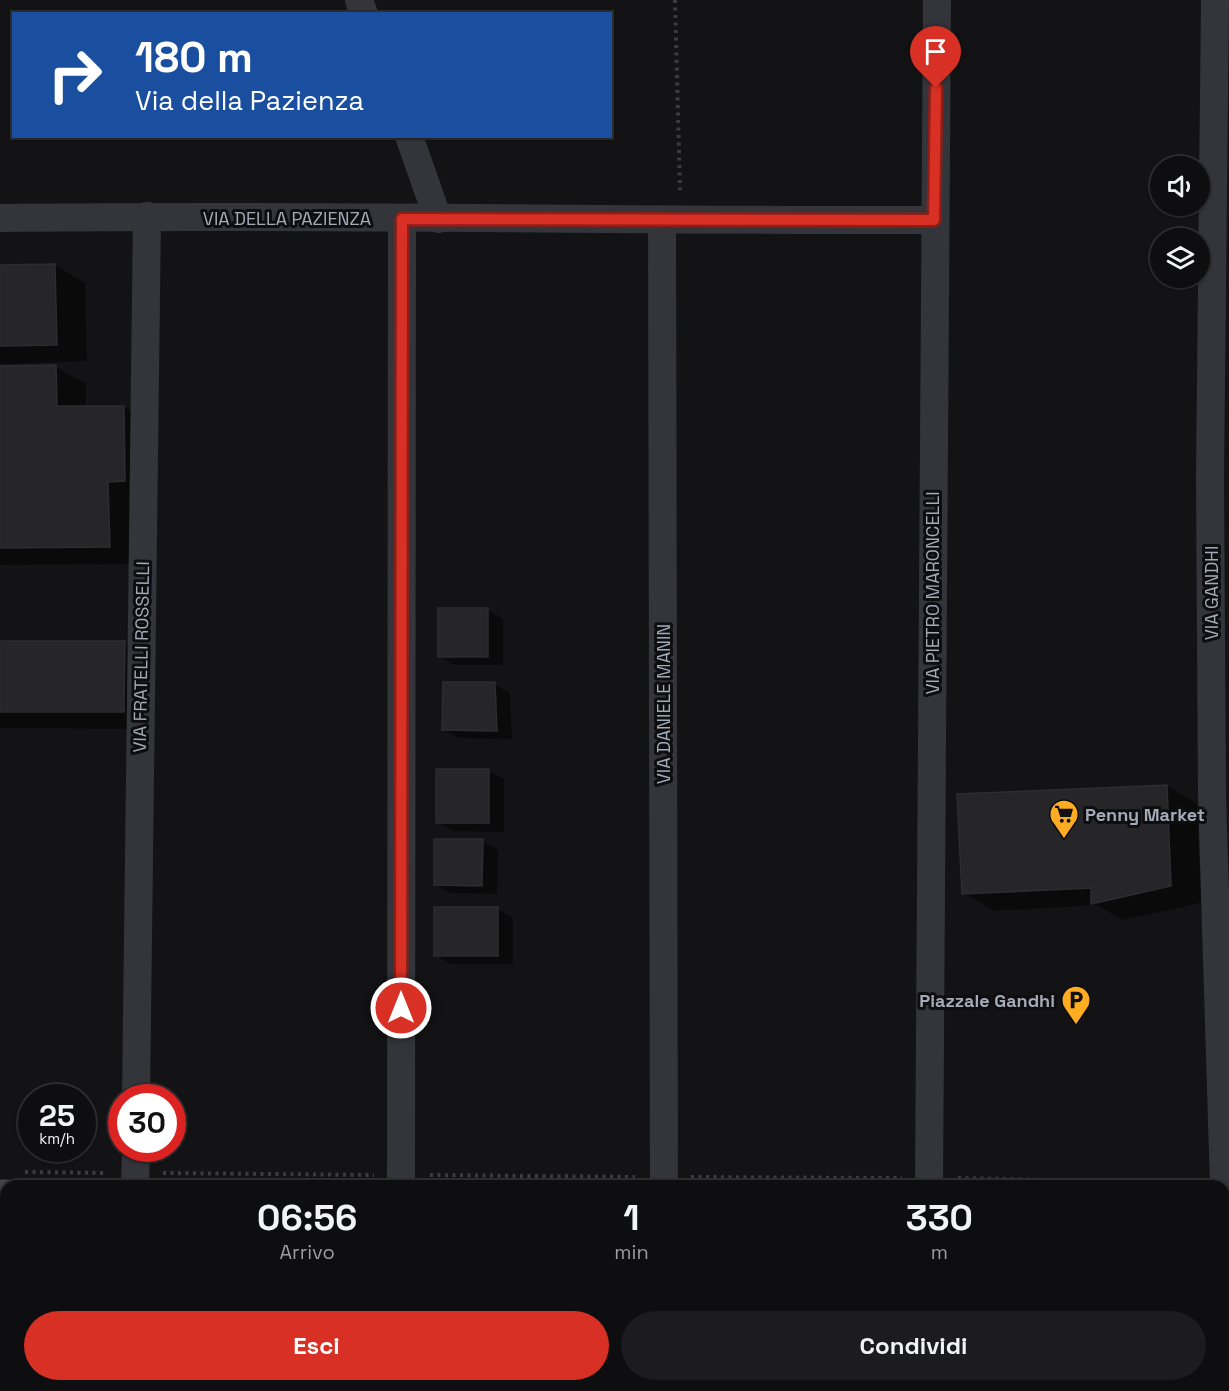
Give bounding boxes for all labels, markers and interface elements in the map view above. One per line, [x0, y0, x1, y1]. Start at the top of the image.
pin [910, 26, 961, 88]
text: 180 m [135, 31, 253, 84]
icon: arrive [919, 35, 952, 68]
icon: right [36, 36, 114, 114]
text: Via della Pazienza [135, 83, 364, 118]
map controls [1150, 156, 1210, 288]
button: sound [1150, 156, 1210, 216]
street label: VIA DELLA PAZIENZA [203, 207, 371, 230]
button: layers [1150, 228, 1210, 288]
street label: VIA PIETRO MARONCELLI [921, 491, 944, 695]
street label: VIA GANDHI [1200, 546, 1223, 640]
street label: VIA FRATELLI ROSSELLI [128, 561, 154, 753]
street label: VIA DANIELE MANIN [652, 624, 675, 784]
supermarket icon: Penny Market [1048, 798, 1080, 840]
place label: Penny Market [1085, 803, 1205, 826]
position arrow [369, 976, 433, 1040]
parking icon: Piazzale Gandhi [1060, 984, 1092, 1026]
place label: Piazzale Gandhi [919, 989, 1055, 1012]
speed limit sign: 30 [108, 1084, 186, 1162]
text: 25 [39, 1096, 75, 1135]
text: km/h [39, 1129, 75, 1148]
text: 06:56 [257, 1195, 357, 1241]
text: 1 [623, 1195, 640, 1241]
text: 330 [906, 1195, 973, 1241]
text: Arrivo [280, 1239, 335, 1265]
text: min [614, 1239, 649, 1265]
text: m [931, 1239, 948, 1265]
button: Esci [24, 1311, 609, 1380]
button: Condividi [621, 1311, 1206, 1380]

